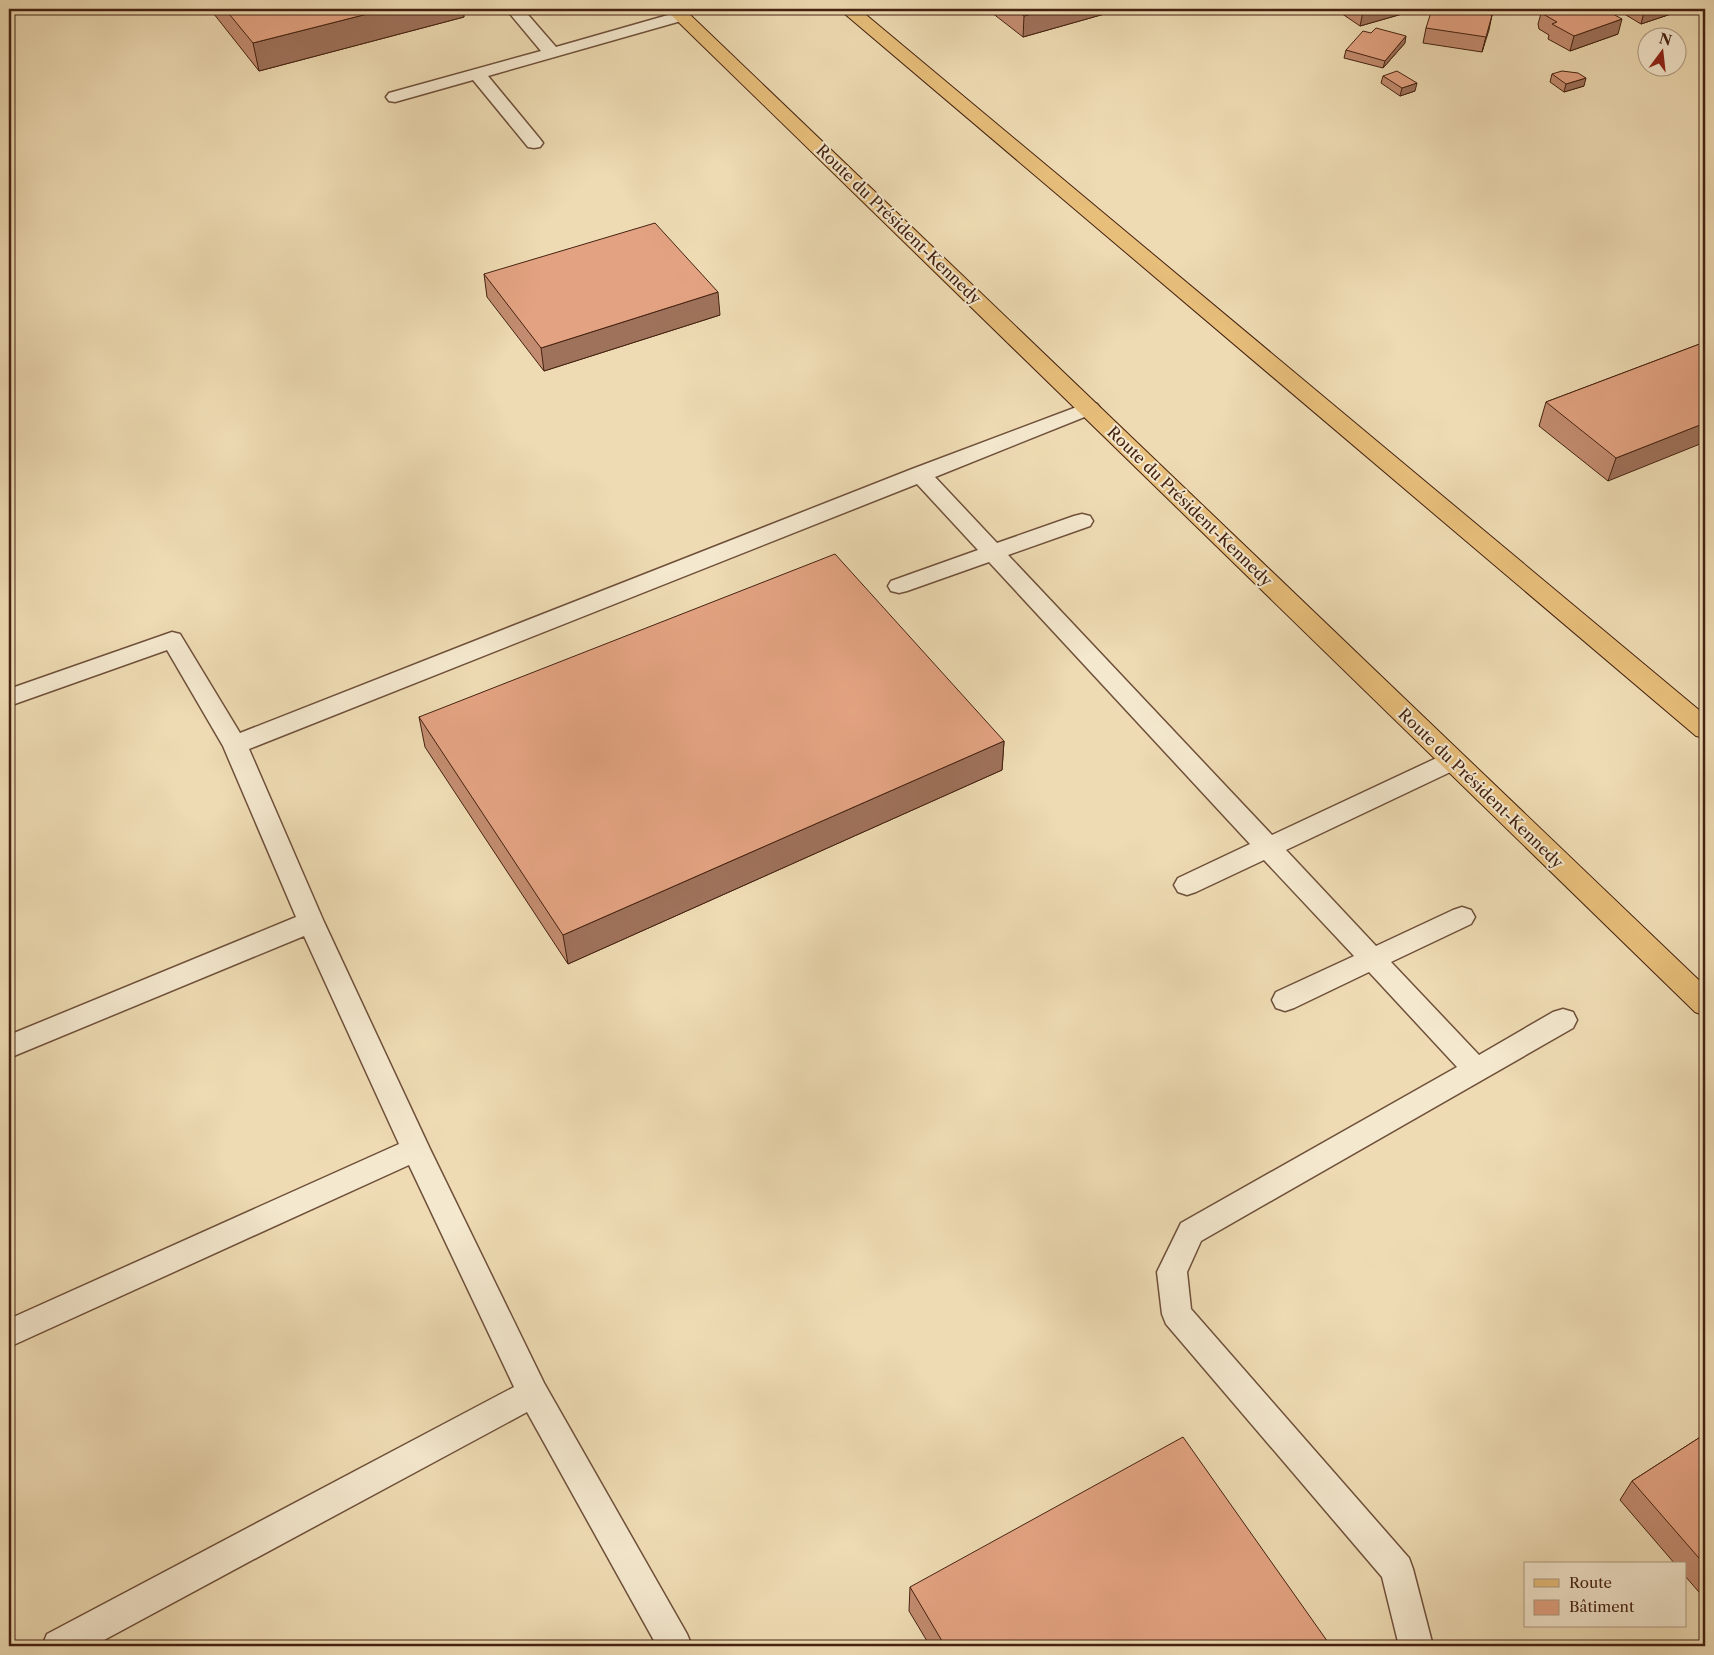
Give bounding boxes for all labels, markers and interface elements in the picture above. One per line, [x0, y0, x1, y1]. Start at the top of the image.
north arrow [1636, 28, 1686, 78]
text: N [1657, 29, 1674, 50]
street label: Route du Président-Kennedy [812, 140, 987, 309]
street label: Route du Président-Kennedy [1103, 422, 1278, 591]
street label: Route du Président-Kennedy [1394, 704, 1569, 873]
legend [1524, 1562, 1686, 1628]
text: Route [1569, 1573, 1612, 1592]
text: Bâtiment [1569, 1597, 1635, 1616]

